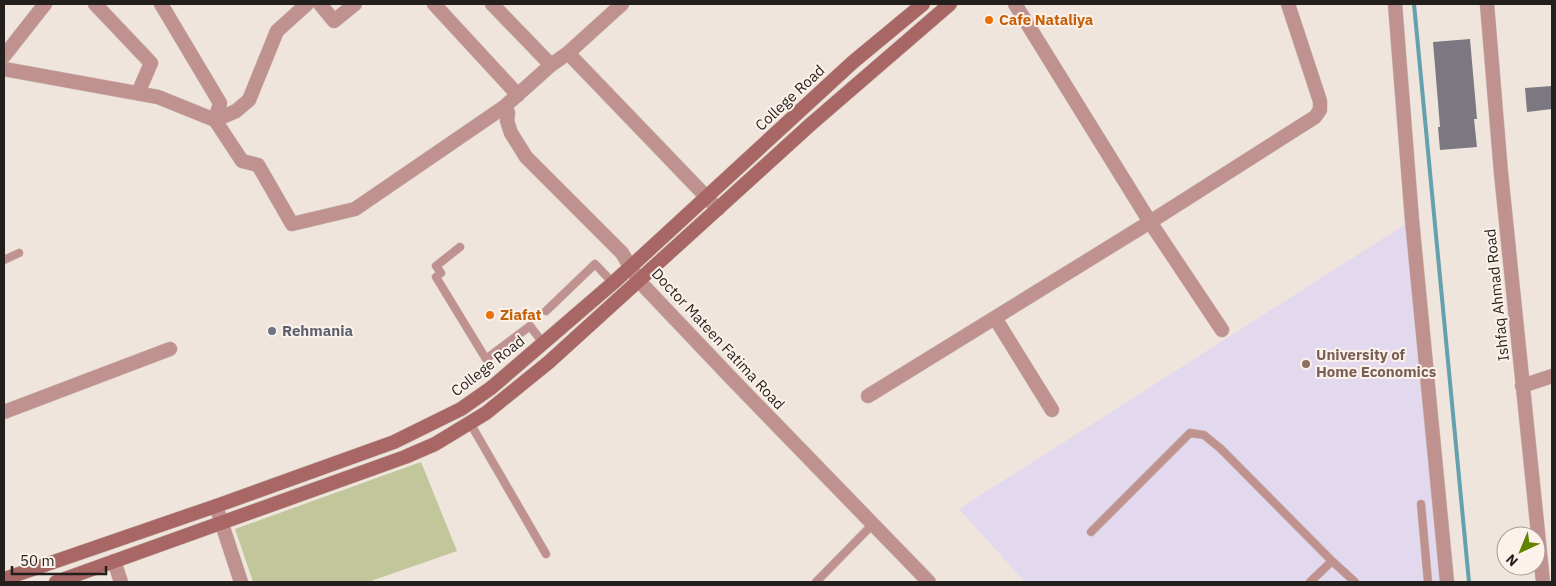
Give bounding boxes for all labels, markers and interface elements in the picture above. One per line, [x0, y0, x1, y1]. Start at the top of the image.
place label: Cafe Nataliya [999, 10, 1094, 29]
marker: Cafe Nataliya [983, 14, 995, 26]
street label: College Road [751, 61, 828, 135]
street label: Ishfaq Ahmad Road [1480, 228, 1513, 362]
street label: Doctor Mateen Fatima Road [648, 264, 789, 413]
place label: Ziafat [500, 305, 542, 324]
marker: Ziafat [484, 309, 496, 321]
place label: Rehmania [282, 321, 353, 340]
marker: Rehmania [266, 325, 278, 337]
street label: College Road [447, 331, 528, 400]
place label: University of Home Economics [1316, 345, 1437, 381]
marker: University of Home Economics [1300, 358, 1312, 370]
north arrow [1496, 526, 1546, 576]
scale bar [12, 544, 106, 576]
text: N [1502, 550, 1522, 570]
text: 50 m [20, 551, 55, 570]

